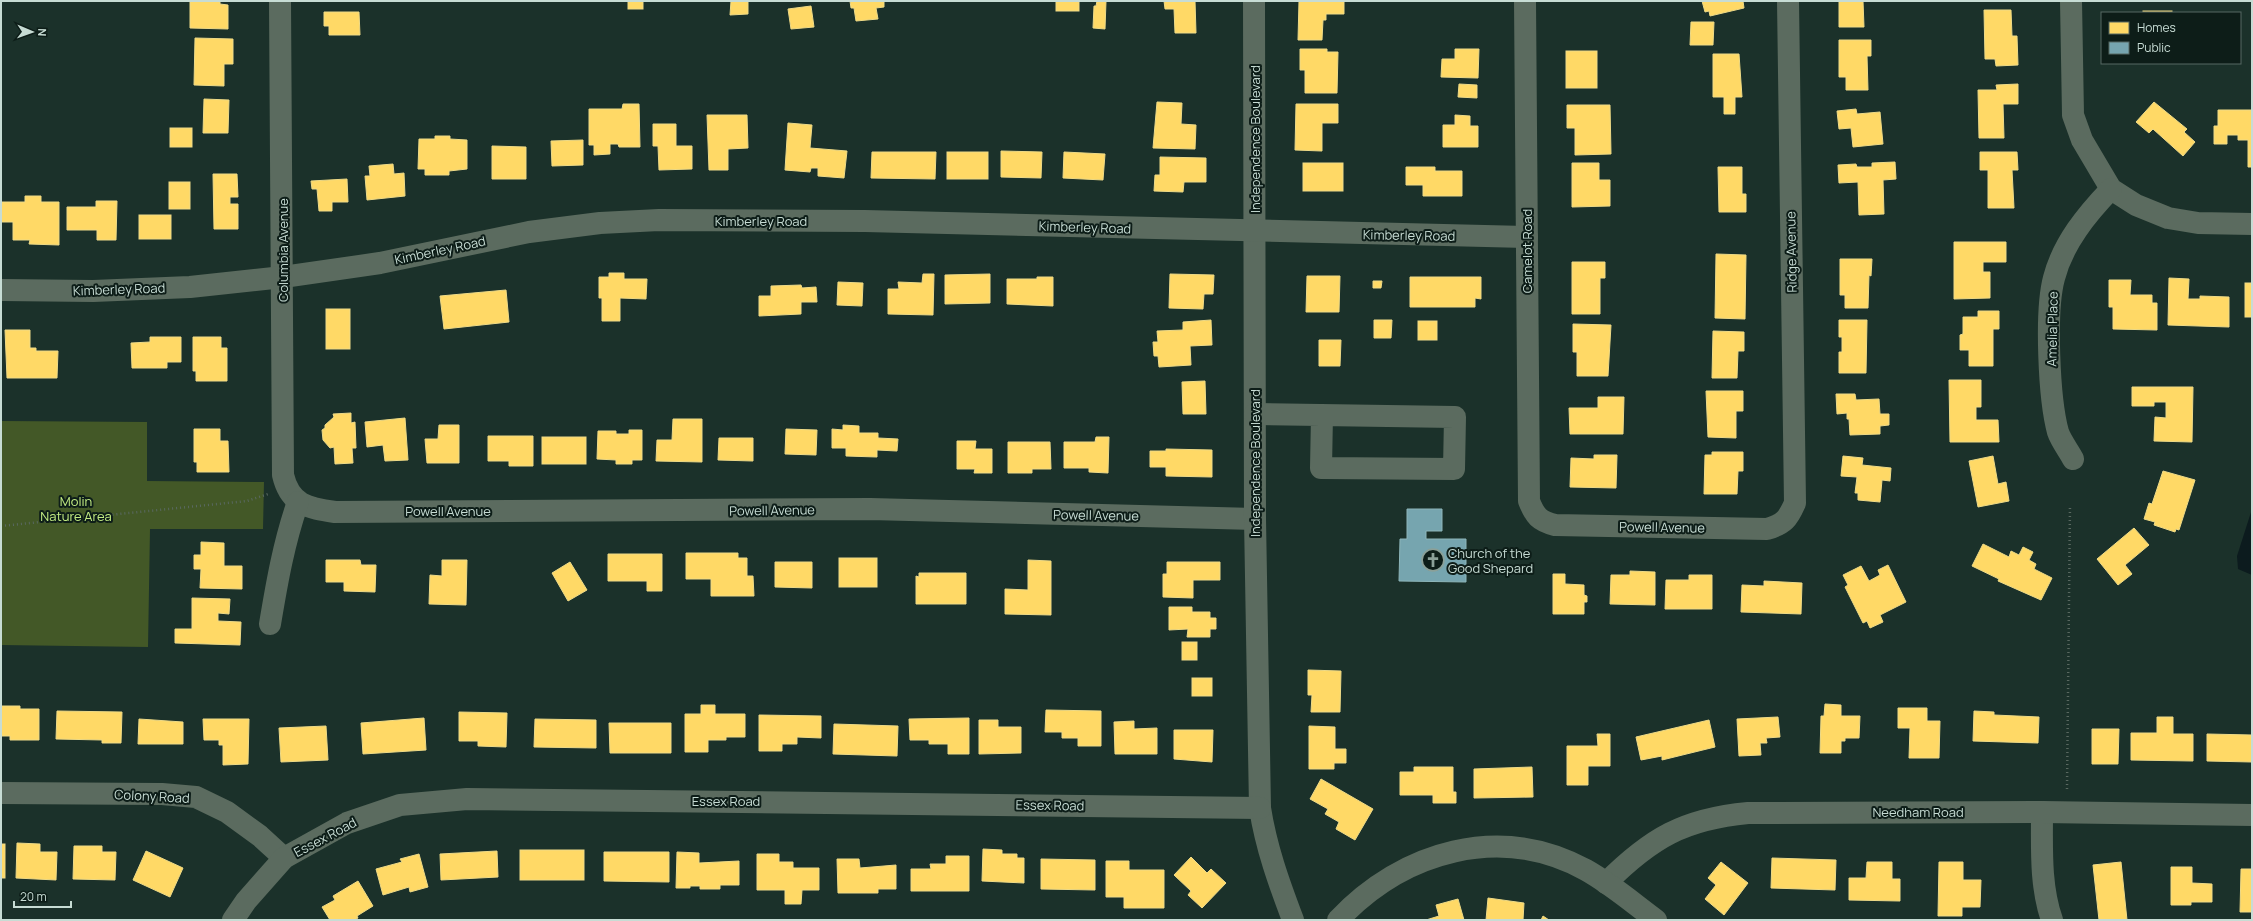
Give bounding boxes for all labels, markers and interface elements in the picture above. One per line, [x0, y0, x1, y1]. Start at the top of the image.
north arrow [12, 12, 52, 52]
legend [2101, 12, 2241, 64]
text: Homes [2137, 19, 2176, 36]
text: N [35, 28, 50, 37]
text: Public [2137, 39, 2171, 56]
street label: Independence Boulevard [1246, 65, 1264, 213]
street label: Columbia Avenue [274, 198, 292, 302]
street label: Camelot Road [1518, 209, 1536, 293]
street label: Ridge Avenue [1781, 211, 1801, 293]
street label: Kimberley Road [715, 212, 807, 230]
street label: Kimberley Road [1038, 216, 1132, 238]
street label: Kimberley Road [1363, 225, 1455, 245]
street label: Kimberley Road [393, 232, 487, 268]
street label: Kimberley Road [72, 278, 166, 300]
street label: Amelia Place [2042, 291, 2062, 367]
street label: Independence Boulevard [1246, 389, 1264, 537]
park label: Molin Nature Area [40, 492, 112, 525]
street label: Powell Avenue [729, 500, 815, 520]
street label: Powell Avenue [405, 502, 491, 520]
street label: Powell Avenue [1053, 505, 1139, 525]
street label: Powell Avenue [1619, 517, 1705, 537]
place label: Church of the Good Shepard [1448, 544, 1533, 577]
church icon: Church of the Good Shepard [1420, 547, 1446, 573]
street label: Colony Road [114, 785, 190, 807]
street label: Essex Road [692, 792, 760, 810]
street label: Essex Road [1016, 795, 1084, 815]
street label: Needham Road [1872, 803, 1964, 821]
street label: Essex Road [290, 813, 360, 861]
scale bar [14, 883, 71, 909]
text: 20 m [20, 888, 47, 905]

